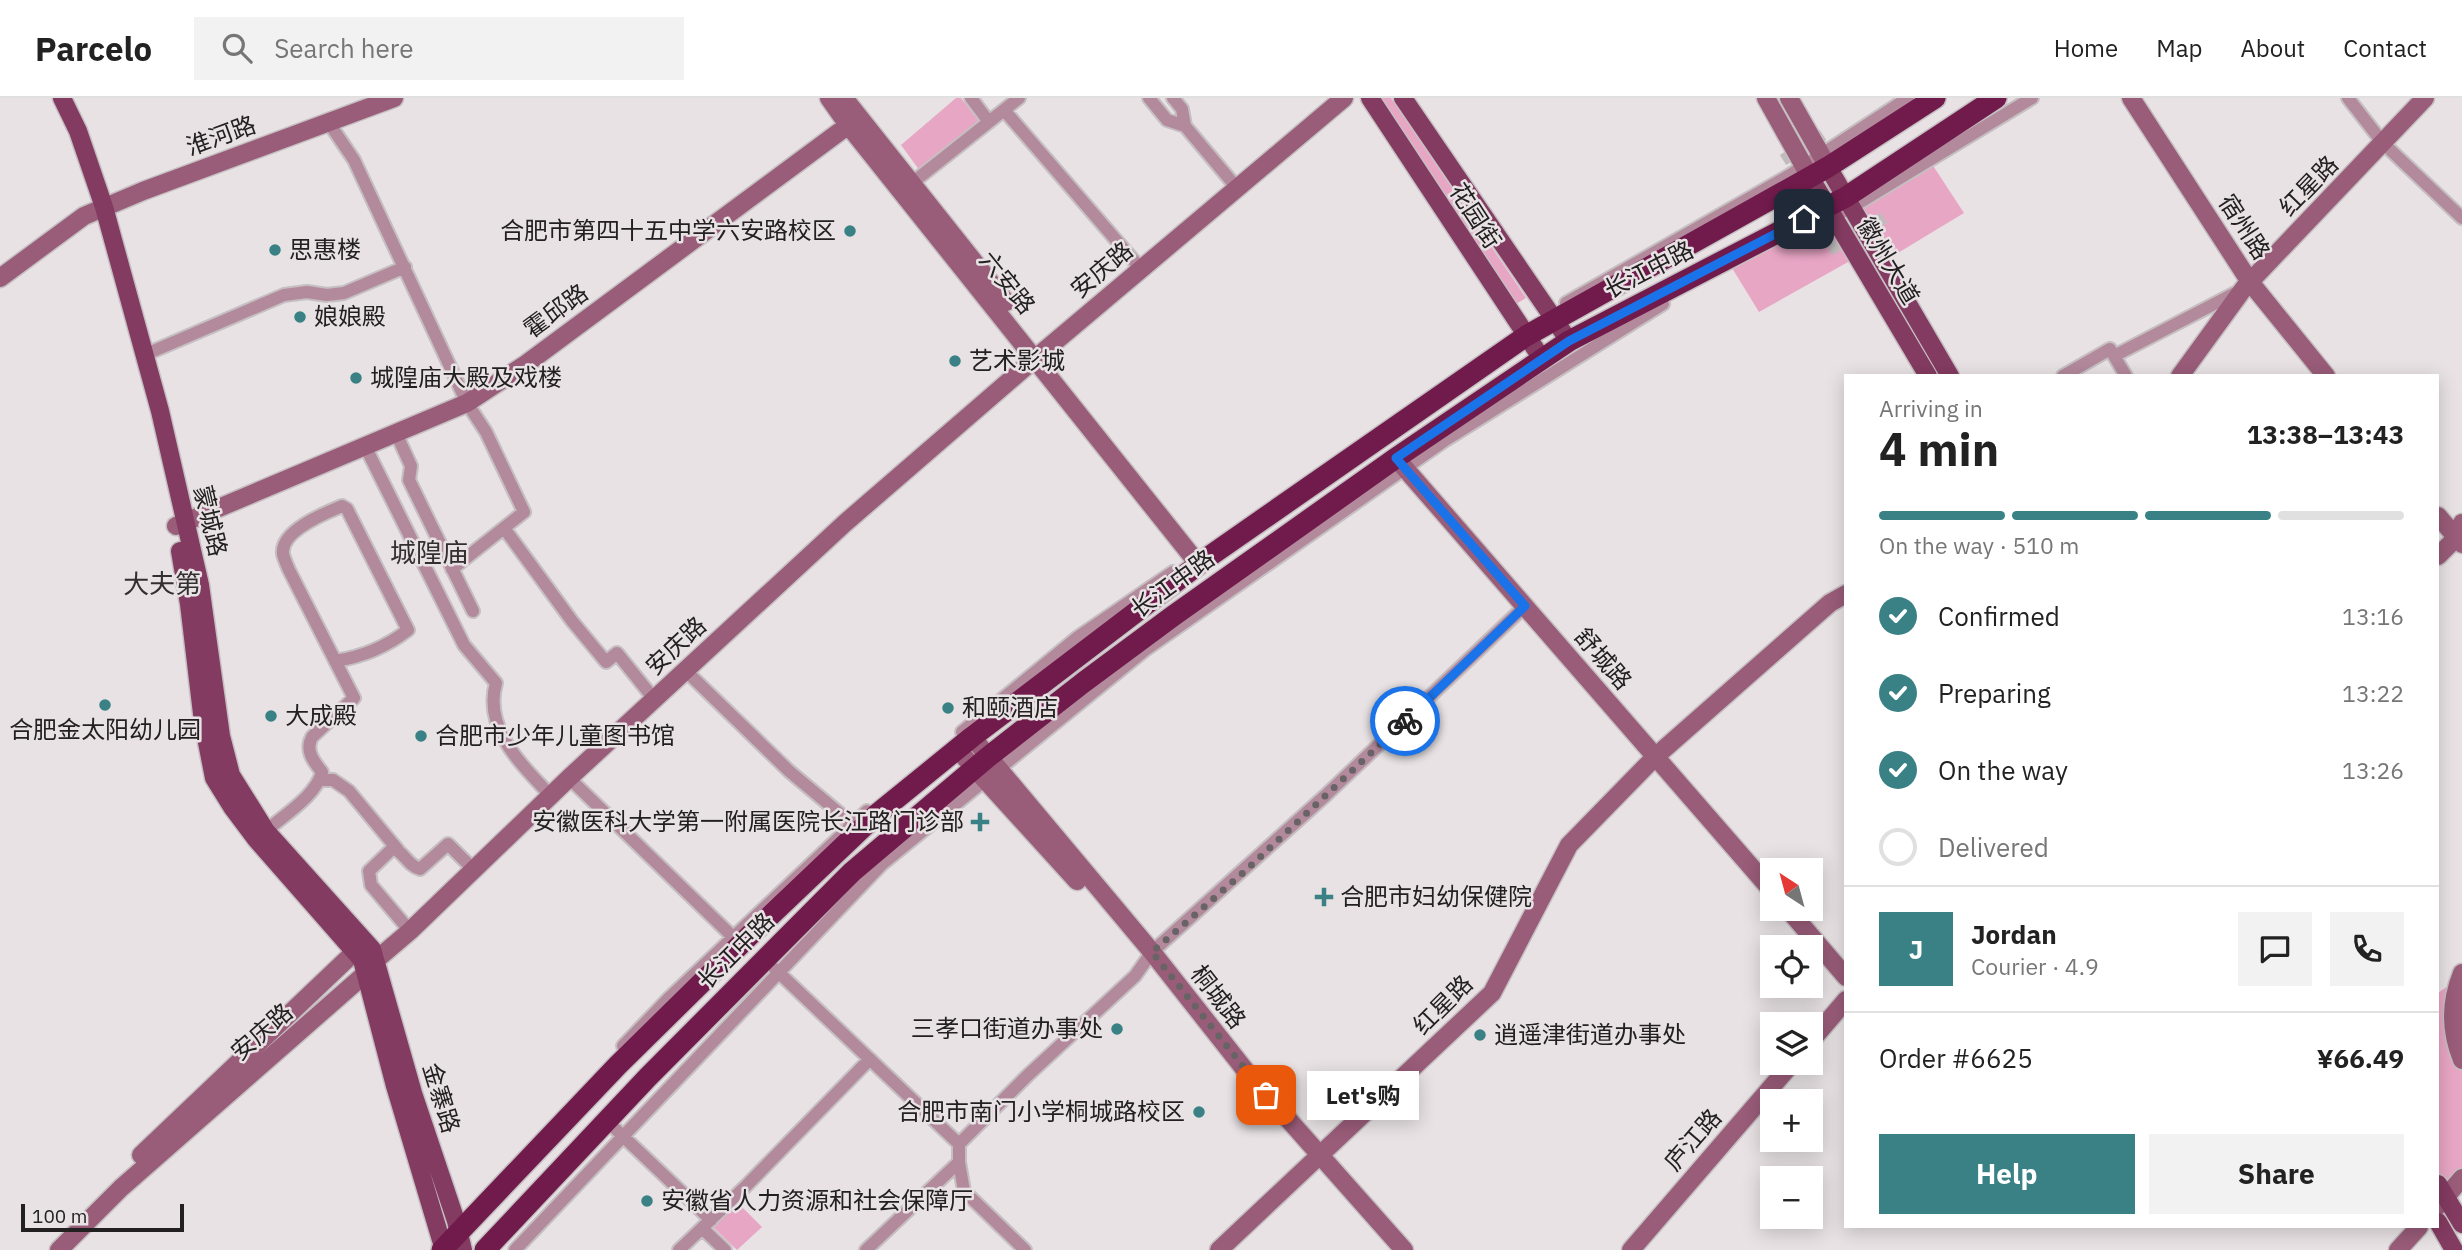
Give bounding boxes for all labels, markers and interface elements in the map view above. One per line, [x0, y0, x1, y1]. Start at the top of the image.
search box [194, 17, 684, 80]
text: Parcelo [35, 27, 152, 70]
icon: search [218, 29, 256, 67]
text: Search here [274, 31, 414, 65]
text: Home [2054, 32, 2118, 64]
text: Map [2156, 32, 2202, 64]
text: About [2240, 32, 2305, 64]
text: Contact [2343, 32, 2427, 64]
street label: 淮河路 [181, 108, 260, 162]
street label: 红星路 [2272, 148, 2345, 222]
street label: 花园街 [1443, 177, 1509, 254]
street label: 宿州路 [2212, 188, 2278, 265]
pin [1774, 189, 1834, 249]
icon: home [1785, 200, 1823, 238]
street label: 徽州大道 [1850, 211, 1927, 310]
place label: 合肥市第四十五中学六安路校区 [500, 214, 836, 246]
marker: 合肥市第四十五中学六安路校区 [842, 223, 858, 239]
place label: 思惠楼 [289, 233, 361, 265]
street label: 长江中路 [1599, 233, 1699, 305]
street label: 安庆路 [1063, 234, 1139, 305]
marker: 思惠楼 [267, 242, 283, 258]
street label: 六安路 [973, 244, 1043, 320]
street label: 霍邱路 [517, 276, 594, 344]
place label: 娘娘殿 [314, 300, 386, 332]
marker: 娘娘殿 [292, 309, 308, 325]
place label: 艺术影城 [969, 344, 1065, 376]
marker: 艺术影城 [947, 353, 963, 369]
place label: 城隍庙大殿及戏楼 [370, 361, 562, 393]
marker: 城隍庙大殿及戏楼 [348, 370, 364, 386]
text: Arriving in [1879, 393, 1983, 423]
text: 13:38–13:43 [2247, 417, 2404, 451]
text: 4 min [1879, 419, 1999, 479]
street label: 蒙城路 [187, 482, 235, 559]
text: On the way · 510 m [1879, 530, 2079, 560]
district label: 城隍庙 [390, 535, 468, 569]
street label: 长江中路 [1124, 542, 1221, 624]
district label: 大夫第 [123, 566, 201, 600]
icon: check [1879, 597, 1917, 635]
text: Confirmed [1938, 599, 2060, 633]
text: 13:16 [2342, 601, 2404, 631]
street label: 安庆路 [638, 609, 713, 682]
street label: 舒城路 [1568, 621, 1639, 696]
icon: check [1879, 674, 1917, 712]
text: Preparing [1938, 676, 2051, 710]
text: 13:22 [2342, 678, 2404, 708]
courier [1370, 686, 1440, 756]
place label: 和颐酒店 [962, 691, 1058, 723]
marker: 合肥金太阳幼儿园 [97, 697, 113, 713]
place label: 大成殿 [285, 699, 357, 731]
marker: 和颐酒店 [940, 700, 956, 716]
icon: bike [1386, 702, 1424, 740]
marker: 大成殿 [263, 708, 279, 724]
place label: 合肥金太阳幼儿园 [9, 713, 201, 745]
place label: 合肥市少年儿童图书馆 [435, 719, 675, 751]
marker: 合肥市少年儿童图书馆 [413, 728, 429, 744]
icon: check [1879, 751, 1917, 789]
text: On the way [1938, 753, 2068, 787]
text: 13:26 [2342, 755, 2404, 785]
place label: 安徽医科大学第一附属医院长江路门诊部 [532, 805, 964, 837]
marker: 安徽医科大学第一附属医院长江路门诊部 [970, 812, 990, 832]
text: Delivered [1938, 830, 2049, 864]
north arrow [1760, 858, 1824, 920]
map controls [1760, 858, 1823, 1229]
place label: 合肥市妇幼保健院 [1340, 880, 1532, 912]
marker: 合肥市妇幼保健院 [1314, 887, 1334, 907]
street label: 长江中路 [690, 905, 781, 996]
button: chat [2238, 912, 2312, 986]
button: phone [2330, 912, 2404, 986]
text: Jordan [1971, 917, 2057, 951]
text: J [1909, 932, 1923, 966]
button: locate [1760, 935, 1823, 998]
text: Courier · 4.9 [1971, 951, 2099, 981]
street label: 桐城路 [1184, 958, 1254, 1035]
street label: 红星路 [1406, 968, 1479, 1041]
street label: 安庆路 [224, 996, 299, 1067]
place label: 三孝口街道办事处 [911, 1012, 1103, 1044]
button: layers [1760, 1012, 1823, 1075]
place label: 逍遥津街道办事处 [1494, 1018, 1686, 1050]
marker: 三孝口街道办事处 [1109, 1021, 1125, 1037]
marker: 逍遥津街道办事处 [1472, 1027, 1488, 1043]
text: Order #6625 [1879, 1041, 2033, 1075]
text: ¥66.49 [2317, 1041, 2404, 1075]
street label: 金寨路 [416, 1059, 468, 1137]
pin [1236, 1065, 1296, 1125]
callout: Let's购 [1308, 1070, 1420, 1119]
icon: bag [1247, 1076, 1285, 1114]
text: Let's购 [1326, 1080, 1400, 1110]
button: + [1760, 1089, 1823, 1152]
place label: 合肥市南门小学桐城路校区 [897, 1095, 1185, 1127]
street label: 庐江路 [1657, 1102, 1728, 1177]
marker: 合肥市南门小学桐城路校区 [1191, 1104, 1207, 1120]
button: Help [1879, 1134, 2135, 1214]
button: Share [2149, 1134, 2404, 1214]
button: − [1760, 1166, 1823, 1229]
place label: 安徽省人力资源和社会保障厅 [661, 1184, 973, 1216]
marker: 安徽省人力资源和社会保障厅 [639, 1193, 655, 1209]
scale bar [21, 1201, 184, 1233]
text: 100 m [32, 1204, 87, 1228]

